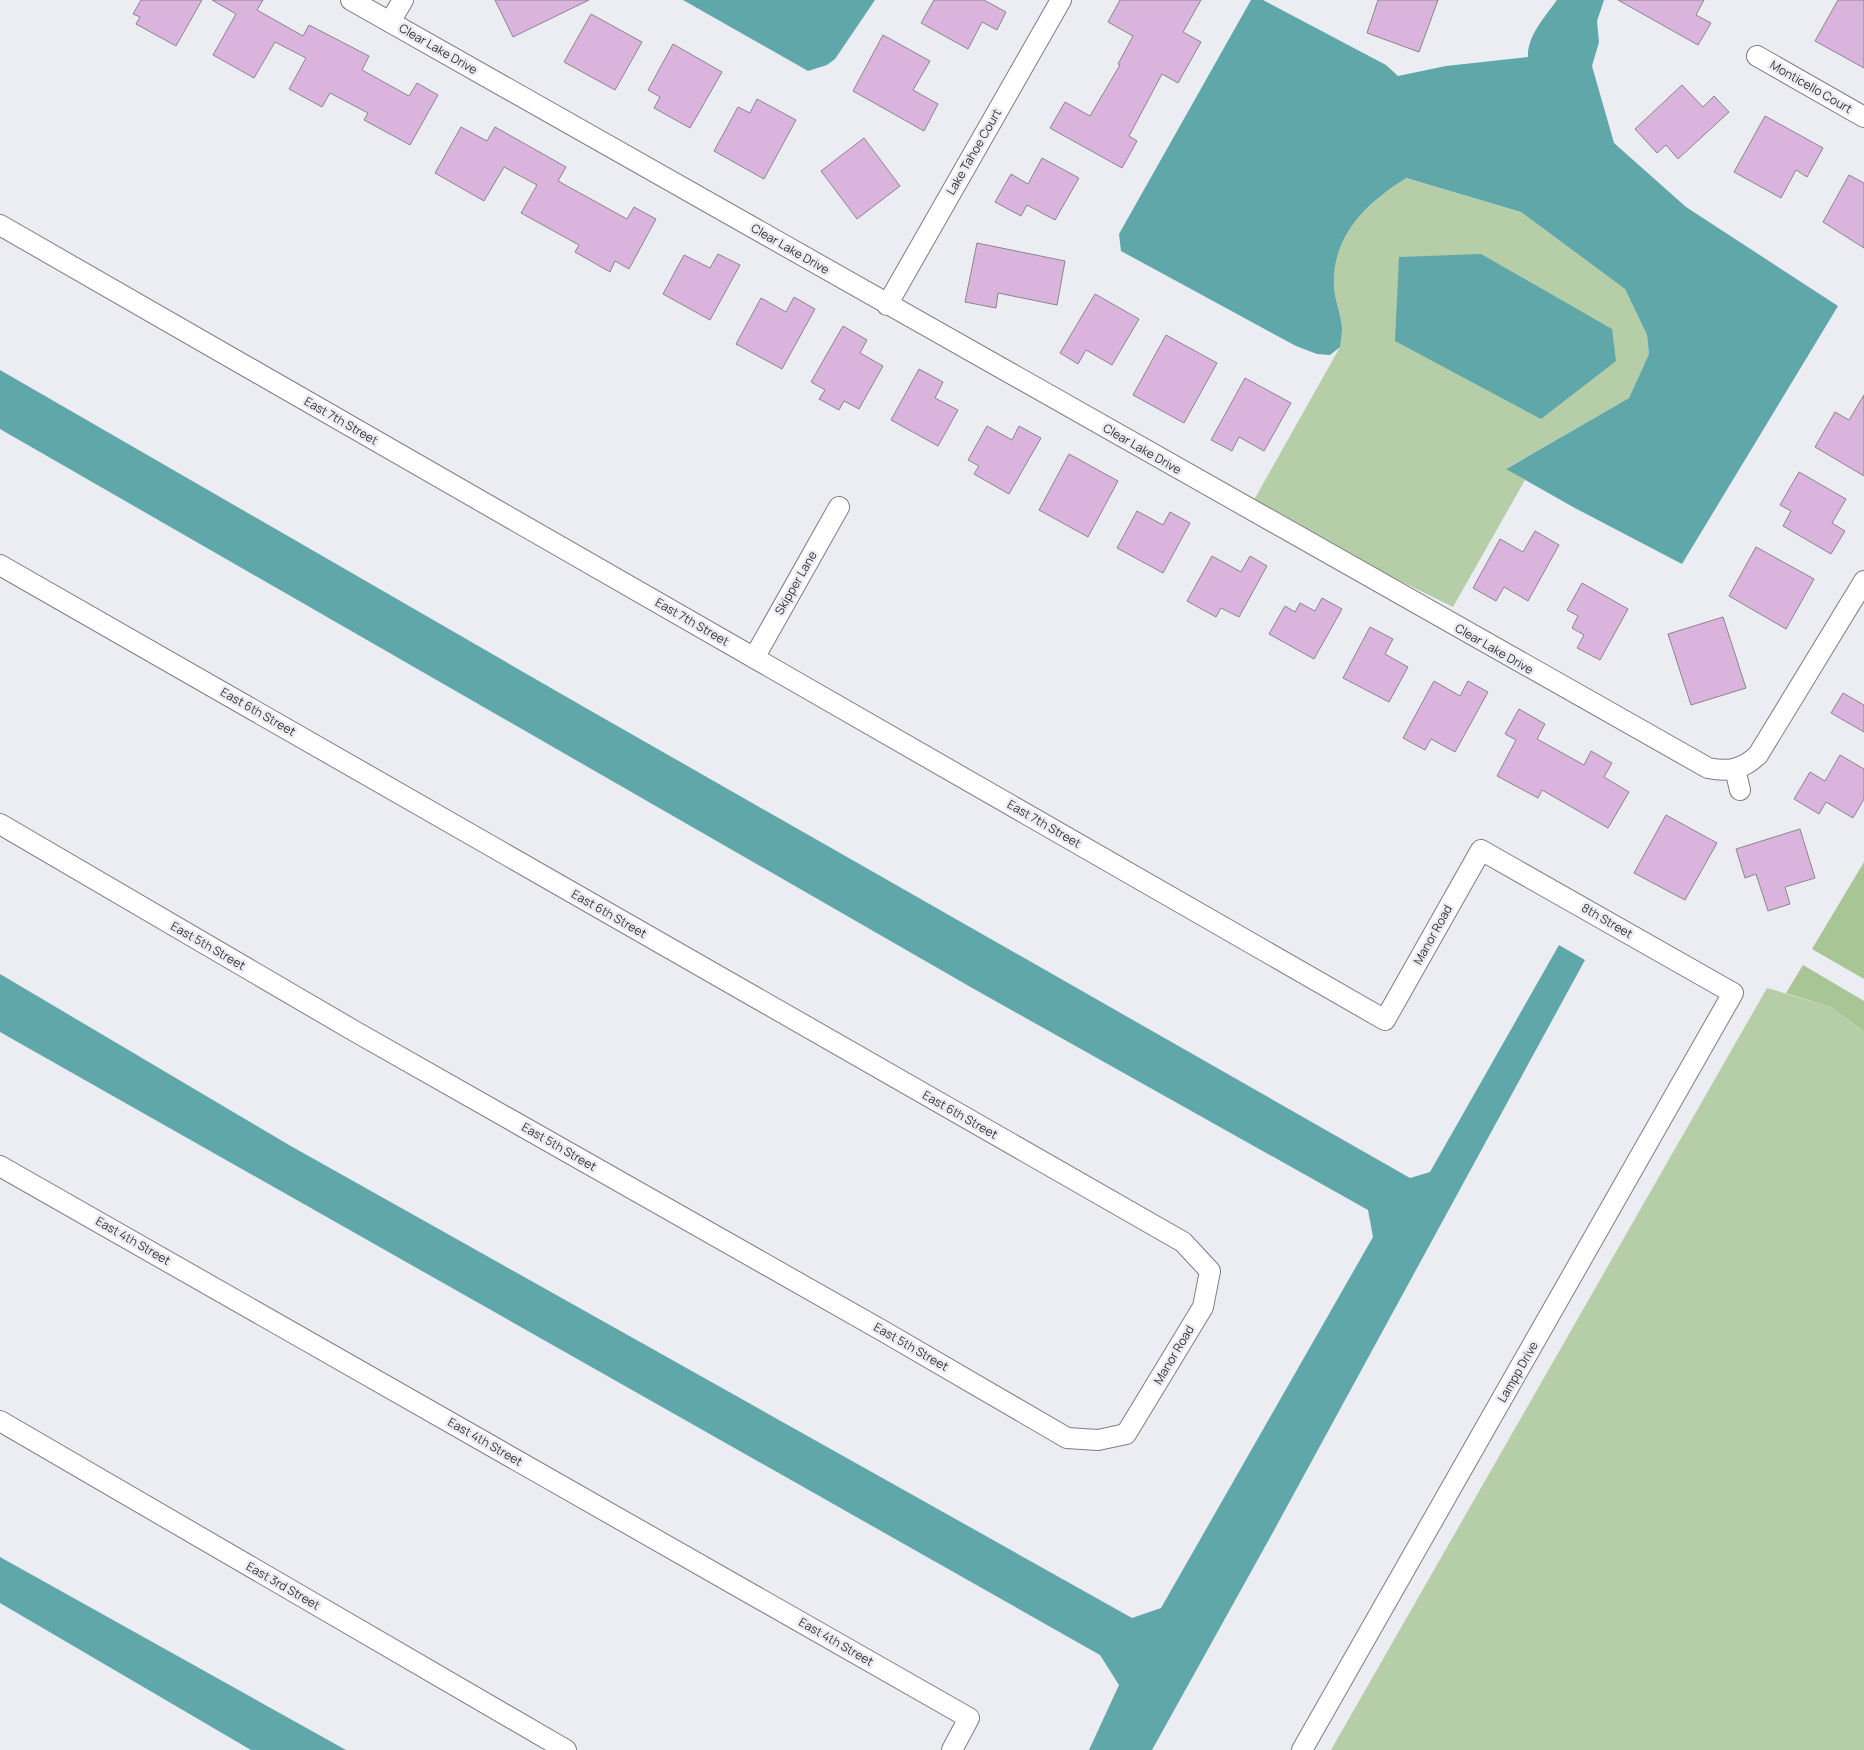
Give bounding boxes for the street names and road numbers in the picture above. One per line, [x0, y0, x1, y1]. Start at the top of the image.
street label: Clear Lake Drive [396, 19, 481, 78]
street label: Monticello Court [1767, 56, 1856, 117]
street label: Lake Tahoe Court [942, 106, 1005, 198]
street label: Clear Lake Drive [748, 219, 833, 278]
street label: East 7th Street [301, 393, 381, 449]
street label: Clear Lake Drive [1100, 419, 1185, 478]
street label: Skipper Lane [770, 548, 821, 618]
street label: East 7th Street [652, 594, 732, 650]
street label: Clear Lake Drive [1452, 619, 1537, 678]
street label: East 6th Street [218, 683, 299, 740]
street label: East 7th Street [1004, 796, 1084, 852]
street label: East 6th Street [569, 885, 650, 942]
street label: 8th Street [1579, 899, 1636, 942]
street label: Manor Road [1409, 902, 1456, 968]
street label: East 5th Street [168, 917, 249, 974]
street label: East 6th Street [920, 1086, 1001, 1143]
street label: East 5th Street [519, 1118, 600, 1175]
street label: East 4th Street [93, 1212, 174, 1269]
street label: East 5th Street [871, 1318, 952, 1375]
street label: Manor Road [1149, 1322, 1198, 1387]
street label: Lampp Drive [1493, 1338, 1542, 1405]
street label: East 4th Street [445, 1413, 526, 1470]
street label: East 3rd Street [243, 1558, 323, 1614]
street label: East 4th Street [796, 1613, 877, 1670]

